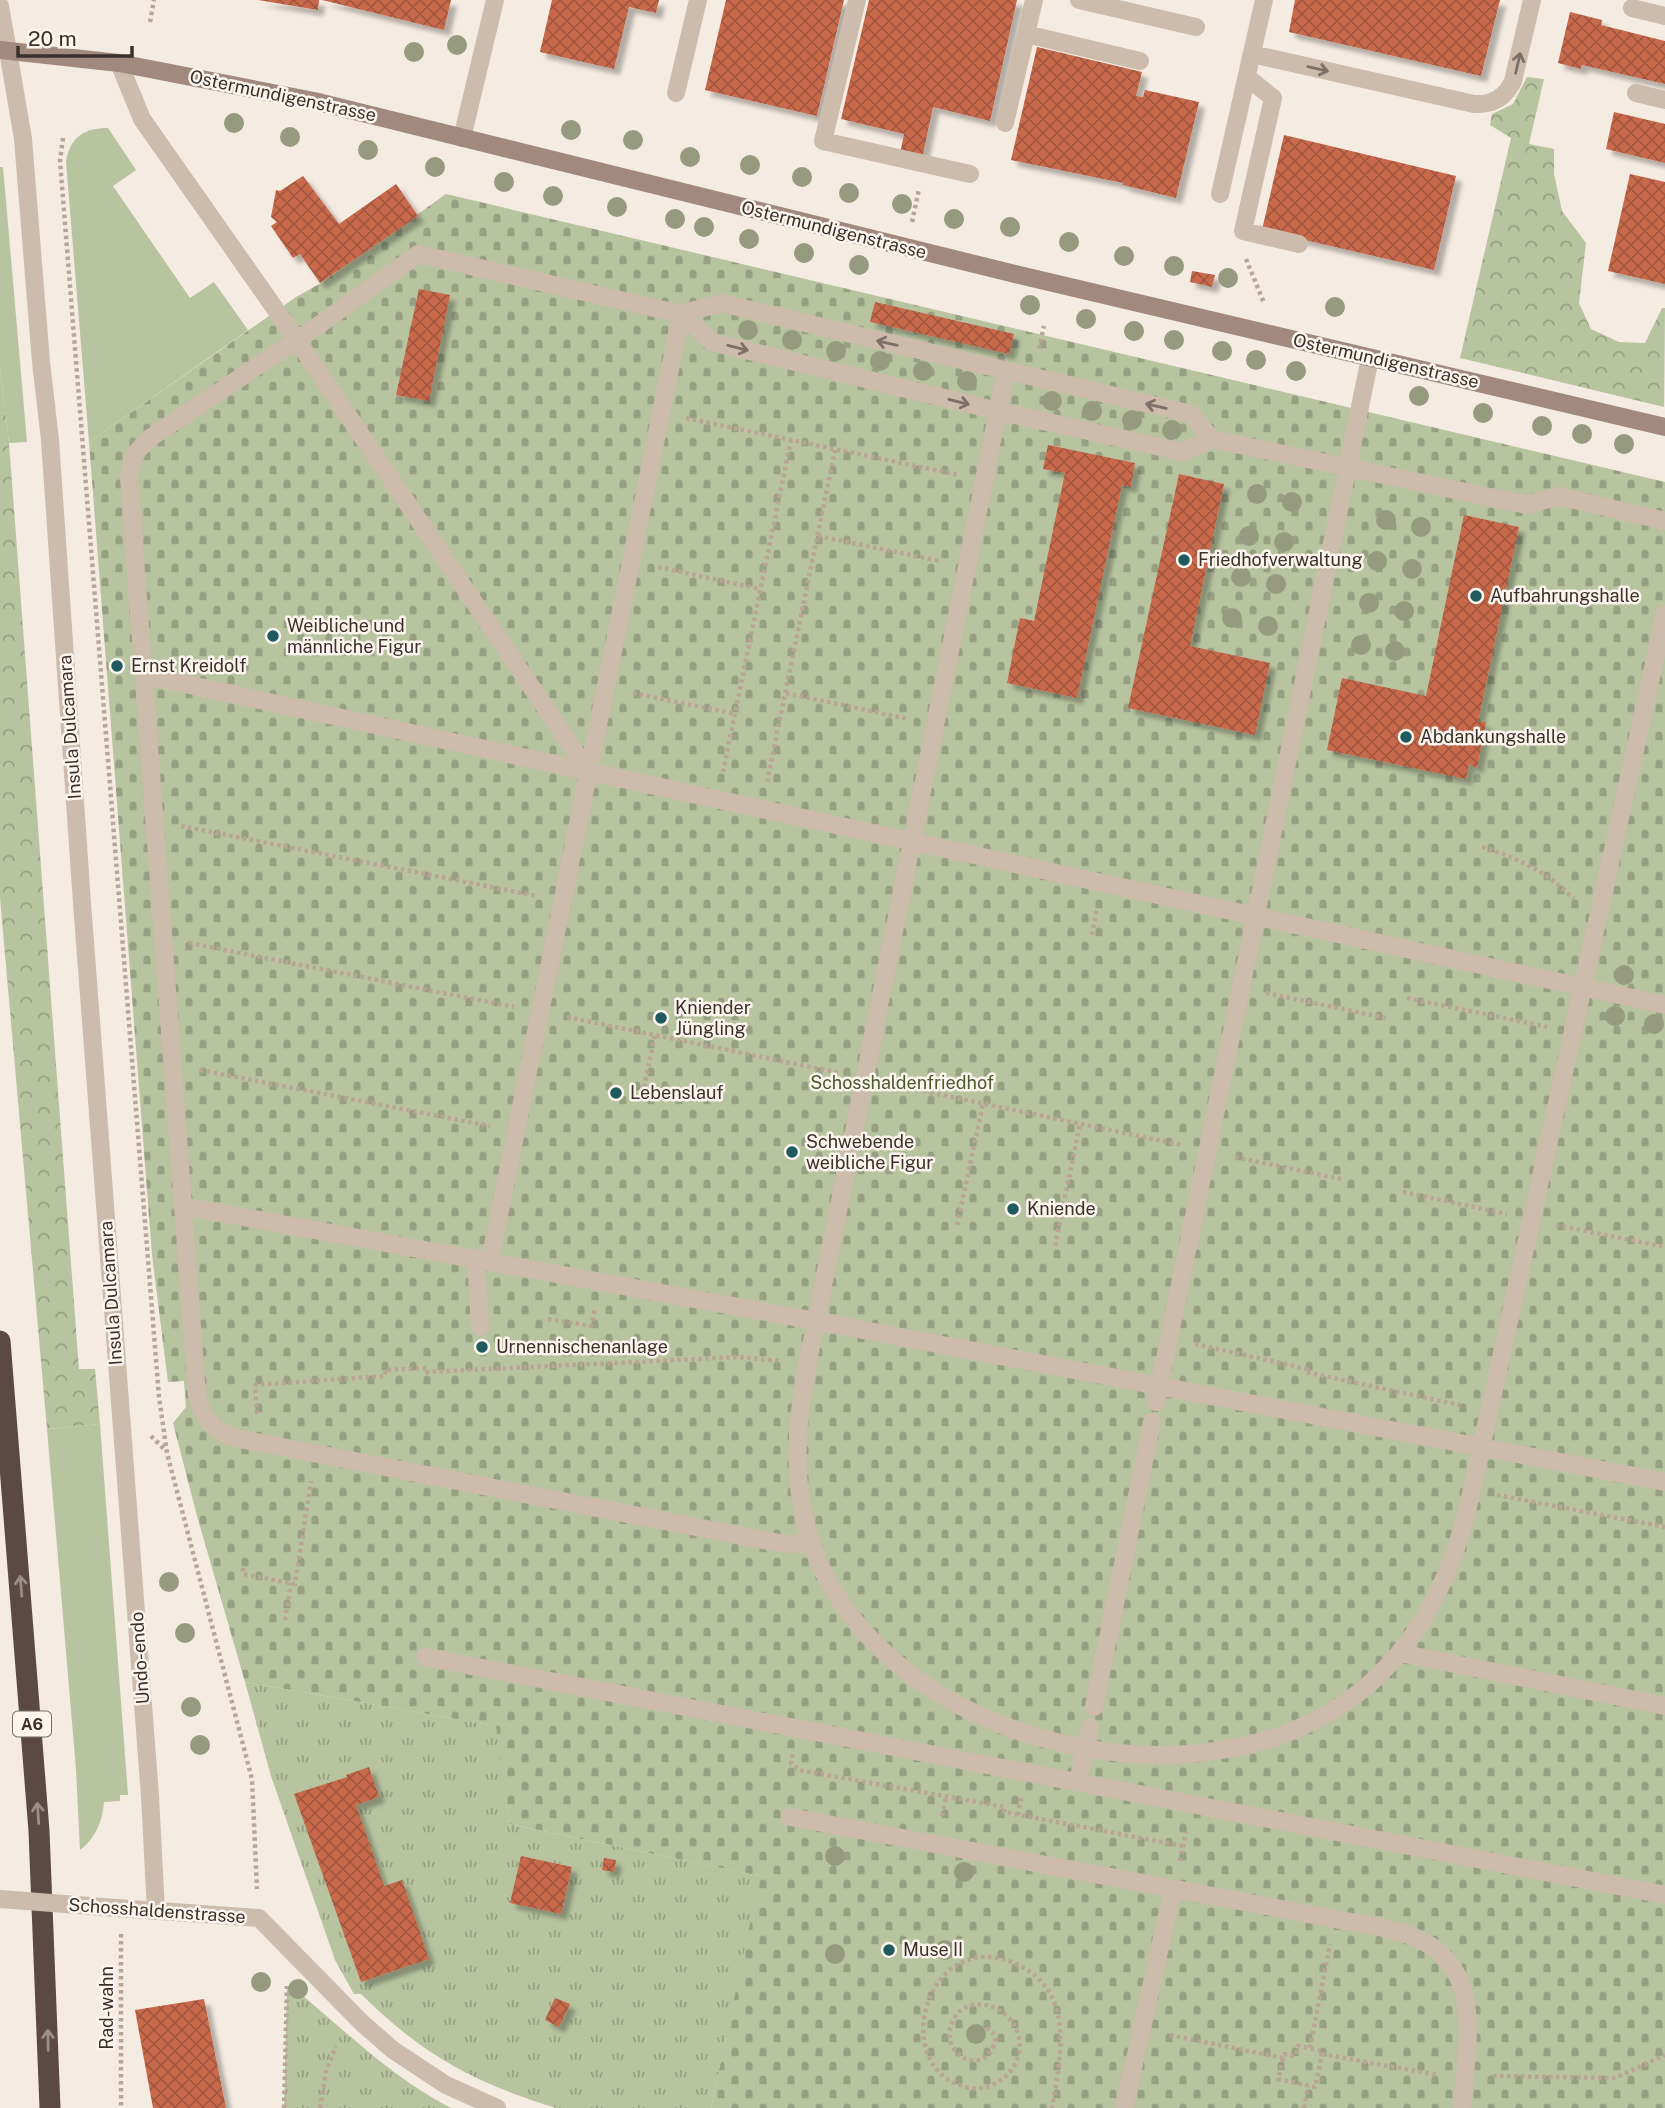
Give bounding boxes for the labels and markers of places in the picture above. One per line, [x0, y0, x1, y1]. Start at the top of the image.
place label: Friedhofverwaltung [1198, 549, 1363, 570]
marker: Friedhofverwaltung [1176, 552, 1192, 568]
place label: Aufbahrungshalle [1490, 585, 1640, 606]
marker: Aufbahrungshalle [1468, 588, 1484, 604]
place label: Weibliche und männliche Figur [287, 615, 421, 657]
marker: Weibliche und männliche Figur [265, 628, 281, 644]
place label: Ernst Kreidolf [131, 655, 246, 676]
marker: Ernst Kreidolf [109, 658, 125, 674]
place label: Abdankungshalle [1420, 726, 1566, 747]
marker: Abdankungshalle [1398, 729, 1414, 745]
place label: Kniender Jüngling [675, 997, 751, 1039]
marker: Kniender Jüngling [653, 1010, 669, 1026]
place label: Lebenslauf [630, 1082, 723, 1103]
marker: Lebenslauf [608, 1085, 624, 1101]
place label: Schwebende weibliche Figur [806, 1131, 933, 1173]
marker: Schwebende weibliche Figur [784, 1144, 800, 1160]
place label: Kniende [1027, 1198, 1096, 1219]
marker: Kniende [1005, 1201, 1021, 1217]
place label: Urnennischenanlage [496, 1336, 668, 1357]
marker: Urnennischenanlage [474, 1339, 490, 1355]
place label: Muse II [903, 1939, 963, 1960]
marker: Muse II [881, 1942, 897, 1958]

